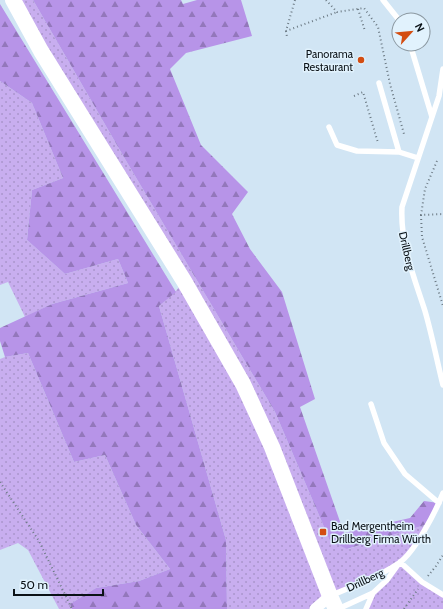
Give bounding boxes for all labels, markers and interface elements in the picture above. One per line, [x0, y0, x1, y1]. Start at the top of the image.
north arrow [391, 12, 431, 52]
text: N [412, 21, 428, 34]
place label: Panorama Restaurant [303, 47, 354, 74]
marker: Panorama Restaurant [356, 55, 366, 65]
street label: Drillberg [396, 230, 418, 272]
place label: Bad Mergentheim Drillberg Firma Würth [331, 519, 431, 546]
marker: Bad Mergentheim Drillberg Firma Würth [318, 527, 328, 537]
street label: Drillberg [344, 565, 386, 595]
scale bar [14, 571, 103, 597]
text: 50 m [20, 577, 48, 592]

